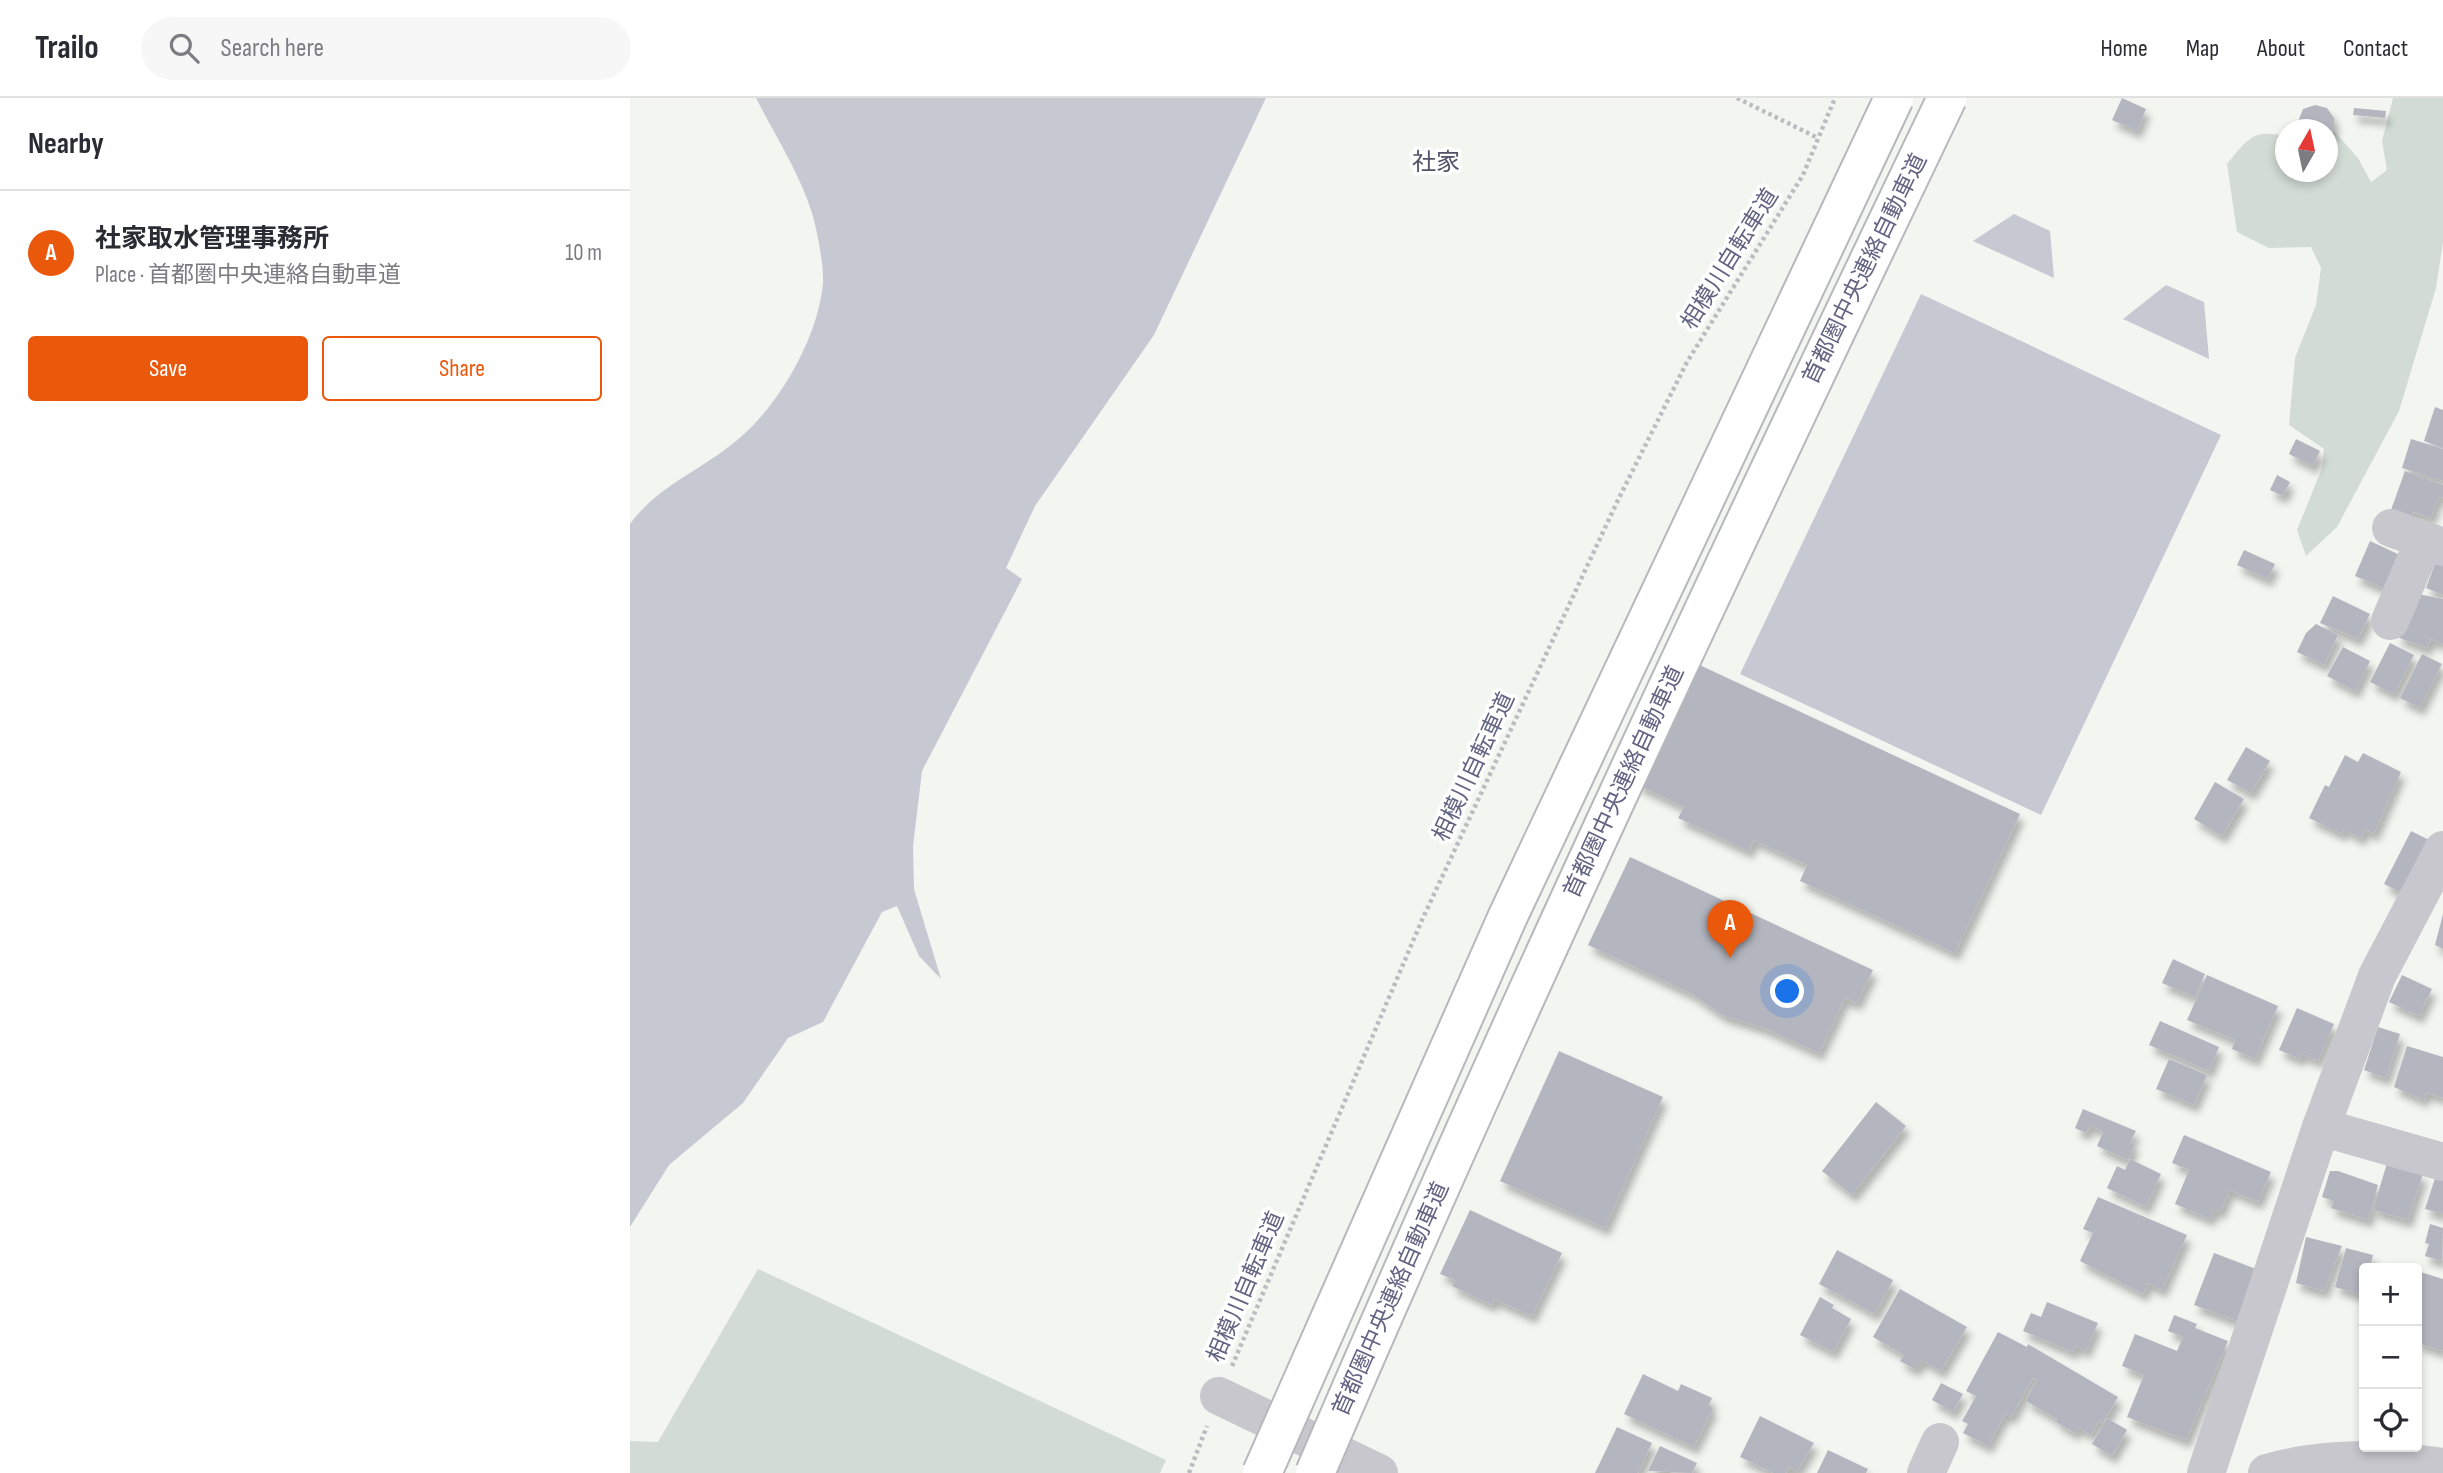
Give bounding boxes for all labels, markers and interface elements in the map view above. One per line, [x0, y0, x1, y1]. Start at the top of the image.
search box [141, 17, 631, 80]
text: Trailo [35, 28, 99, 68]
icon: search [165, 29, 203, 67]
text: Search here [221, 33, 324, 64]
text: Home [2100, 34, 2148, 63]
text: Map [2186, 34, 2219, 63]
text: About [2257, 34, 2305, 63]
text: Contact [2343, 34, 2408, 63]
north arrow [2275, 119, 2338, 182]
text: Nearby [28, 126, 104, 162]
district label: 社家 [1412, 148, 1460, 177]
street label: 首都圏中央連絡自動車道 [1797, 149, 1933, 389]
street label: 相模川自転車道 [1675, 183, 1785, 335]
text: 社家取水管理事務所 [95, 224, 329, 255]
text: A [46, 239, 56, 267]
text: 10 m [565, 239, 602, 267]
text: Place · 首都圏中央連絡自動車道 [95, 261, 401, 289]
button: Save [28, 336, 308, 401]
button: Share [322, 336, 602, 401]
street label: 首都圏中央連絡自動車道 [1558, 661, 1690, 903]
street label: 相模川自転車道 [1427, 688, 1521, 846]
pin: A [1707, 900, 1753, 958]
your location [1770, 974, 1804, 1008]
street label: 首都圏中央連絡自動車道 [1327, 1178, 1455, 1420]
street label: 相模川自転車道 [1202, 1207, 1290, 1367]
map controls [2359, 1263, 2422, 1452]
button: + [2359, 1263, 2422, 1326]
button: − [2359, 1326, 2422, 1389]
button: locate [2359, 1389, 2422, 1452]

